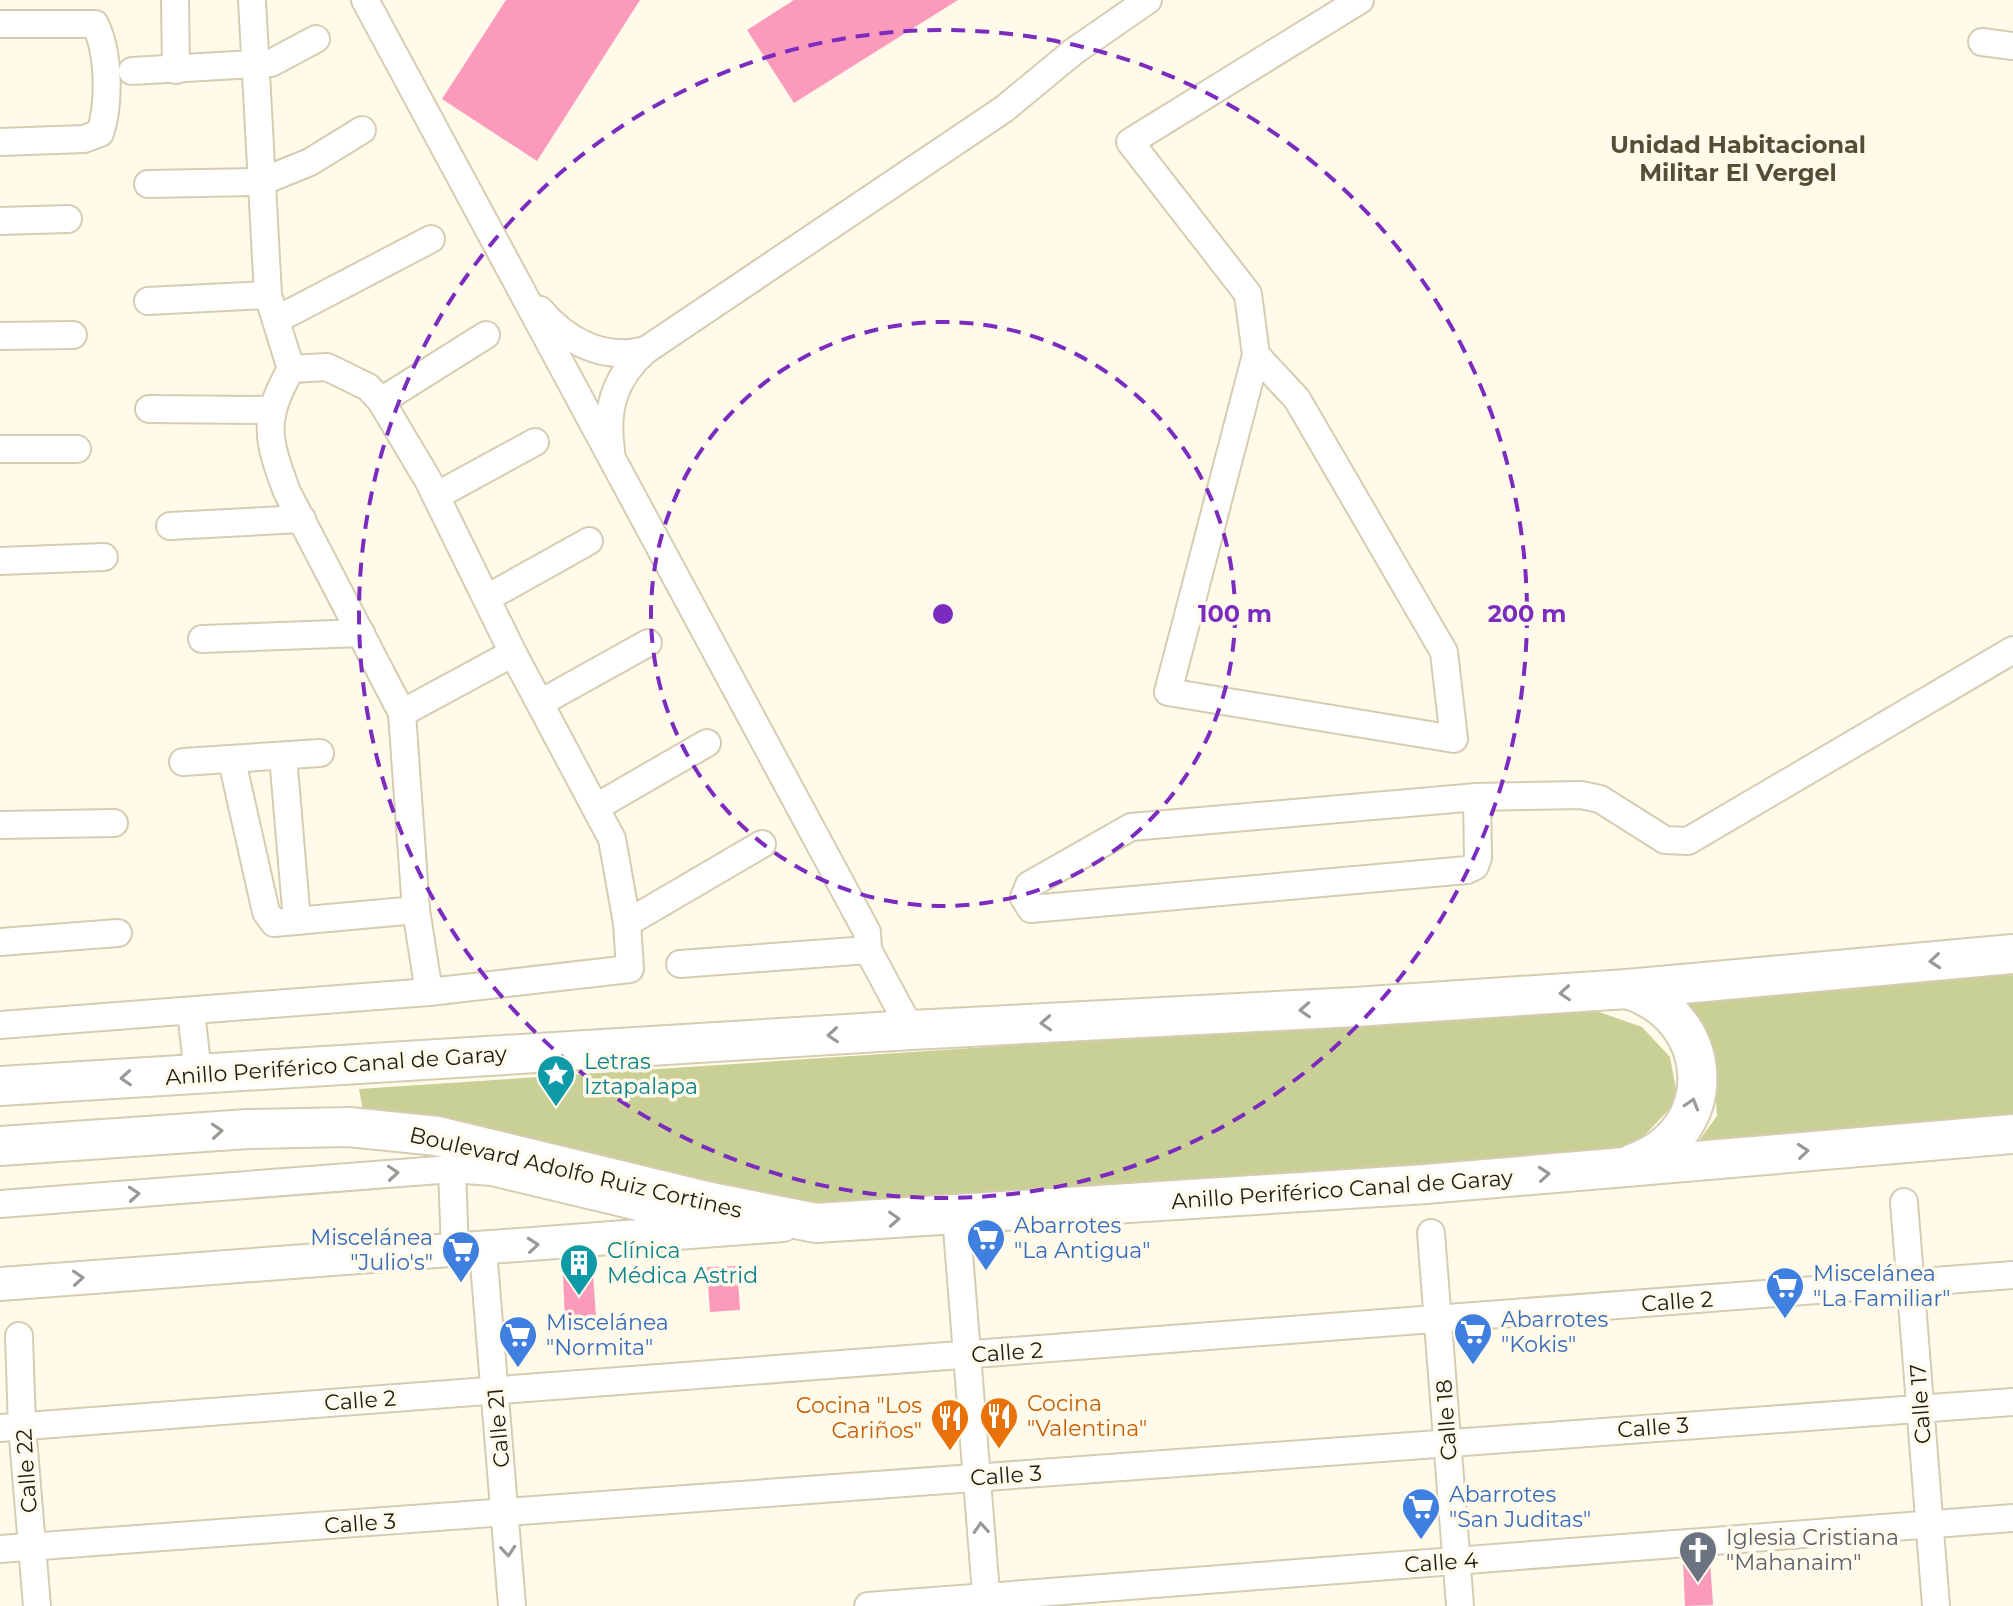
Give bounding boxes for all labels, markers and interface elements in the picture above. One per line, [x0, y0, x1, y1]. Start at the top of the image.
district label: Unidad Habitacional Militar El Vergel [1610, 130, 1866, 187]
text: 100 m [1198, 599, 1272, 628]
text: 200 m [1488, 599, 1566, 628]
centre of rings [929, 600, 957, 628]
one-way arrow [1928, 953, 1941, 970]
one-way arrow [1558, 984, 1571, 1001]
one-way arrow [1298, 1001, 1311, 1018]
one-way arrow [1039, 1014, 1052, 1031]
one-way arrow [826, 1026, 839, 1043]
street label: Anillo Periférico Canal de Garay [164, 1040, 508, 1091]
place label: Letras Iztapalapa [584, 1048, 698, 1100]
place icon: Letras Iztapalapa [535, 1053, 577, 1108]
one-way arrow [119, 1070, 132, 1087]
one-way arrow [1683, 1098, 1699, 1111]
street label: Boulevard Adolfo Ruiz Cortines [407, 1121, 745, 1224]
one-way arrow [211, 1123, 224, 1140]
one-way arrow [1797, 1142, 1810, 1159]
street label: Anillo Periférico Canal de Garay [1170, 1164, 1514, 1215]
one-way arrow [387, 1165, 400, 1182]
one-way arrow [1538, 1165, 1551, 1182]
one-way arrow [128, 1186, 141, 1203]
one-way arrow [888, 1211, 901, 1228]
place label: Abarrotes "La Antigua" [1014, 1212, 1150, 1264]
supermarket icon: Abarrotes "La Antigua" [965, 1217, 1007, 1272]
place label: Miscelánea "Julio's" [310, 1224, 433, 1276]
supermarket icon: Miscelánea "Julio's" [440, 1229, 482, 1284]
one-way arrow [527, 1237, 540, 1254]
place label: Clínica Médica Astrid [607, 1237, 758, 1289]
building icon: Clínica Médica Astrid [558, 1242, 600, 1297]
place label: Miscelánea "La Familiar" [1813, 1260, 1950, 1312]
supermarket icon: Miscelánea "La Familiar" [1764, 1265, 1806, 1320]
one-way arrow [72, 1270, 85, 1287]
street label: Calle 2 [1640, 1286, 1714, 1317]
place label: Abarrotes "Kokis" [1501, 1306, 1608, 1358]
place label: Miscelánea "Normita" [546, 1309, 669, 1361]
supermarket icon: Abarrotes "Kokis" [1452, 1311, 1494, 1366]
supermarket icon: Miscelánea "Normita" [497, 1314, 539, 1369]
street label: Calle 2 [970, 1337, 1044, 1368]
street label: Calle 17 [1904, 1363, 1937, 1445]
street label: Calle 18 [1430, 1378, 1463, 1461]
street label: Calle 2 [323, 1385, 397, 1416]
street label: Calle 21 [482, 1387, 515, 1469]
place label: Cocina "Valentina" [1027, 1390, 1147, 1442]
place label: Cocina "Los Cariños" [796, 1392, 922, 1444]
restaurant icon: Cocina "Valentina" [978, 1395, 1020, 1450]
restaurant icon: Cocina "Los Cariños" [929, 1397, 971, 1452]
street label: Calle 3 [1616, 1412, 1690, 1443]
street label: Calle 22 [10, 1428, 43, 1514]
street label: Calle 3 [969, 1460, 1043, 1491]
place label: Abarrotes "San Juditas" [1449, 1481, 1591, 1533]
supermarket icon: Abarrotes "San Juditas" [1400, 1486, 1442, 1541]
street label: Calle 3 [323, 1508, 397, 1539]
one-way arrow [972, 1521, 989, 1534]
place label: Iglesia Cristiana "Mahanaim" [1726, 1524, 1899, 1576]
church icon: Iglesia Cristiana "Mahanaim" [1677, 1529, 1719, 1584]
one-way arrow [499, 1545, 516, 1558]
street label: Calle 4 [1403, 1546, 1479, 1579]

